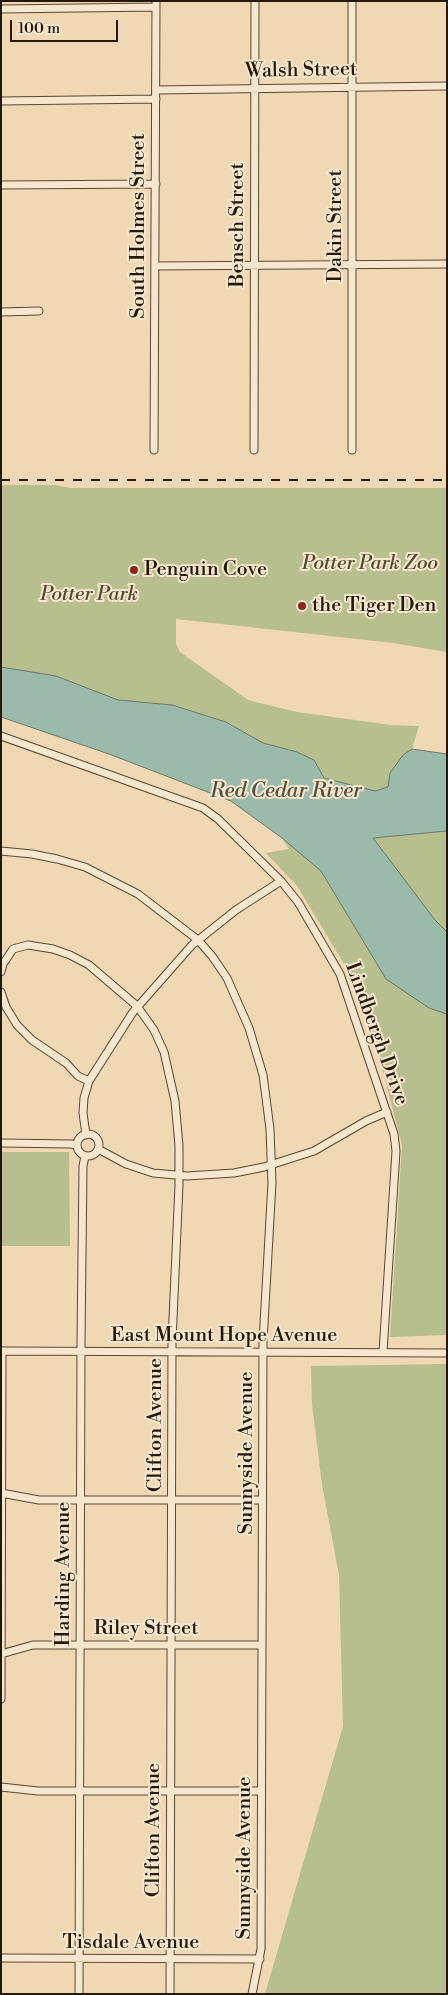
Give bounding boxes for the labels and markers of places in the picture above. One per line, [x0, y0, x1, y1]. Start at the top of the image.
place label: Penguin Cove [144, 558, 267, 582]
marker: Penguin Cove [128, 564, 140, 576]
place label: the Tiger Den [312, 594, 437, 618]
marker: the Tiger Den [296, 600, 308, 612]

